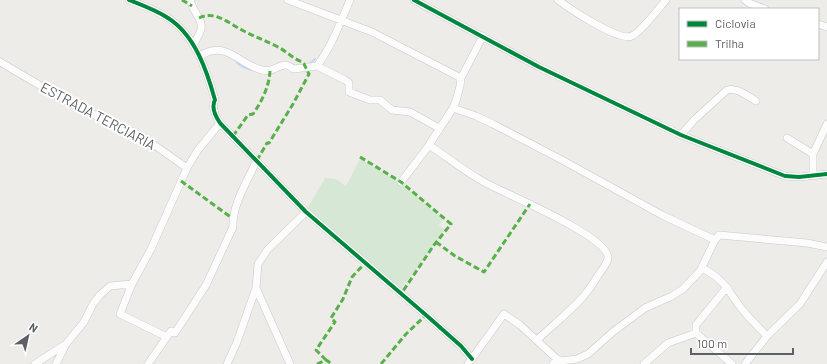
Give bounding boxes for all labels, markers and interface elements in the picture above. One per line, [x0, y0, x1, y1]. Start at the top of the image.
legend [679, 8, 819, 60]
text: Ciclovia [715, 16, 756, 30]
text: Trilha [715, 36, 744, 50]
street label: ESTRADA TERCIARIA [38, 78, 159, 153]
north arrow [8, 316, 48, 356]
text: N [27, 320, 41, 335]
scale bar [691, 330, 793, 356]
text: 100 m [697, 336, 727, 350]

